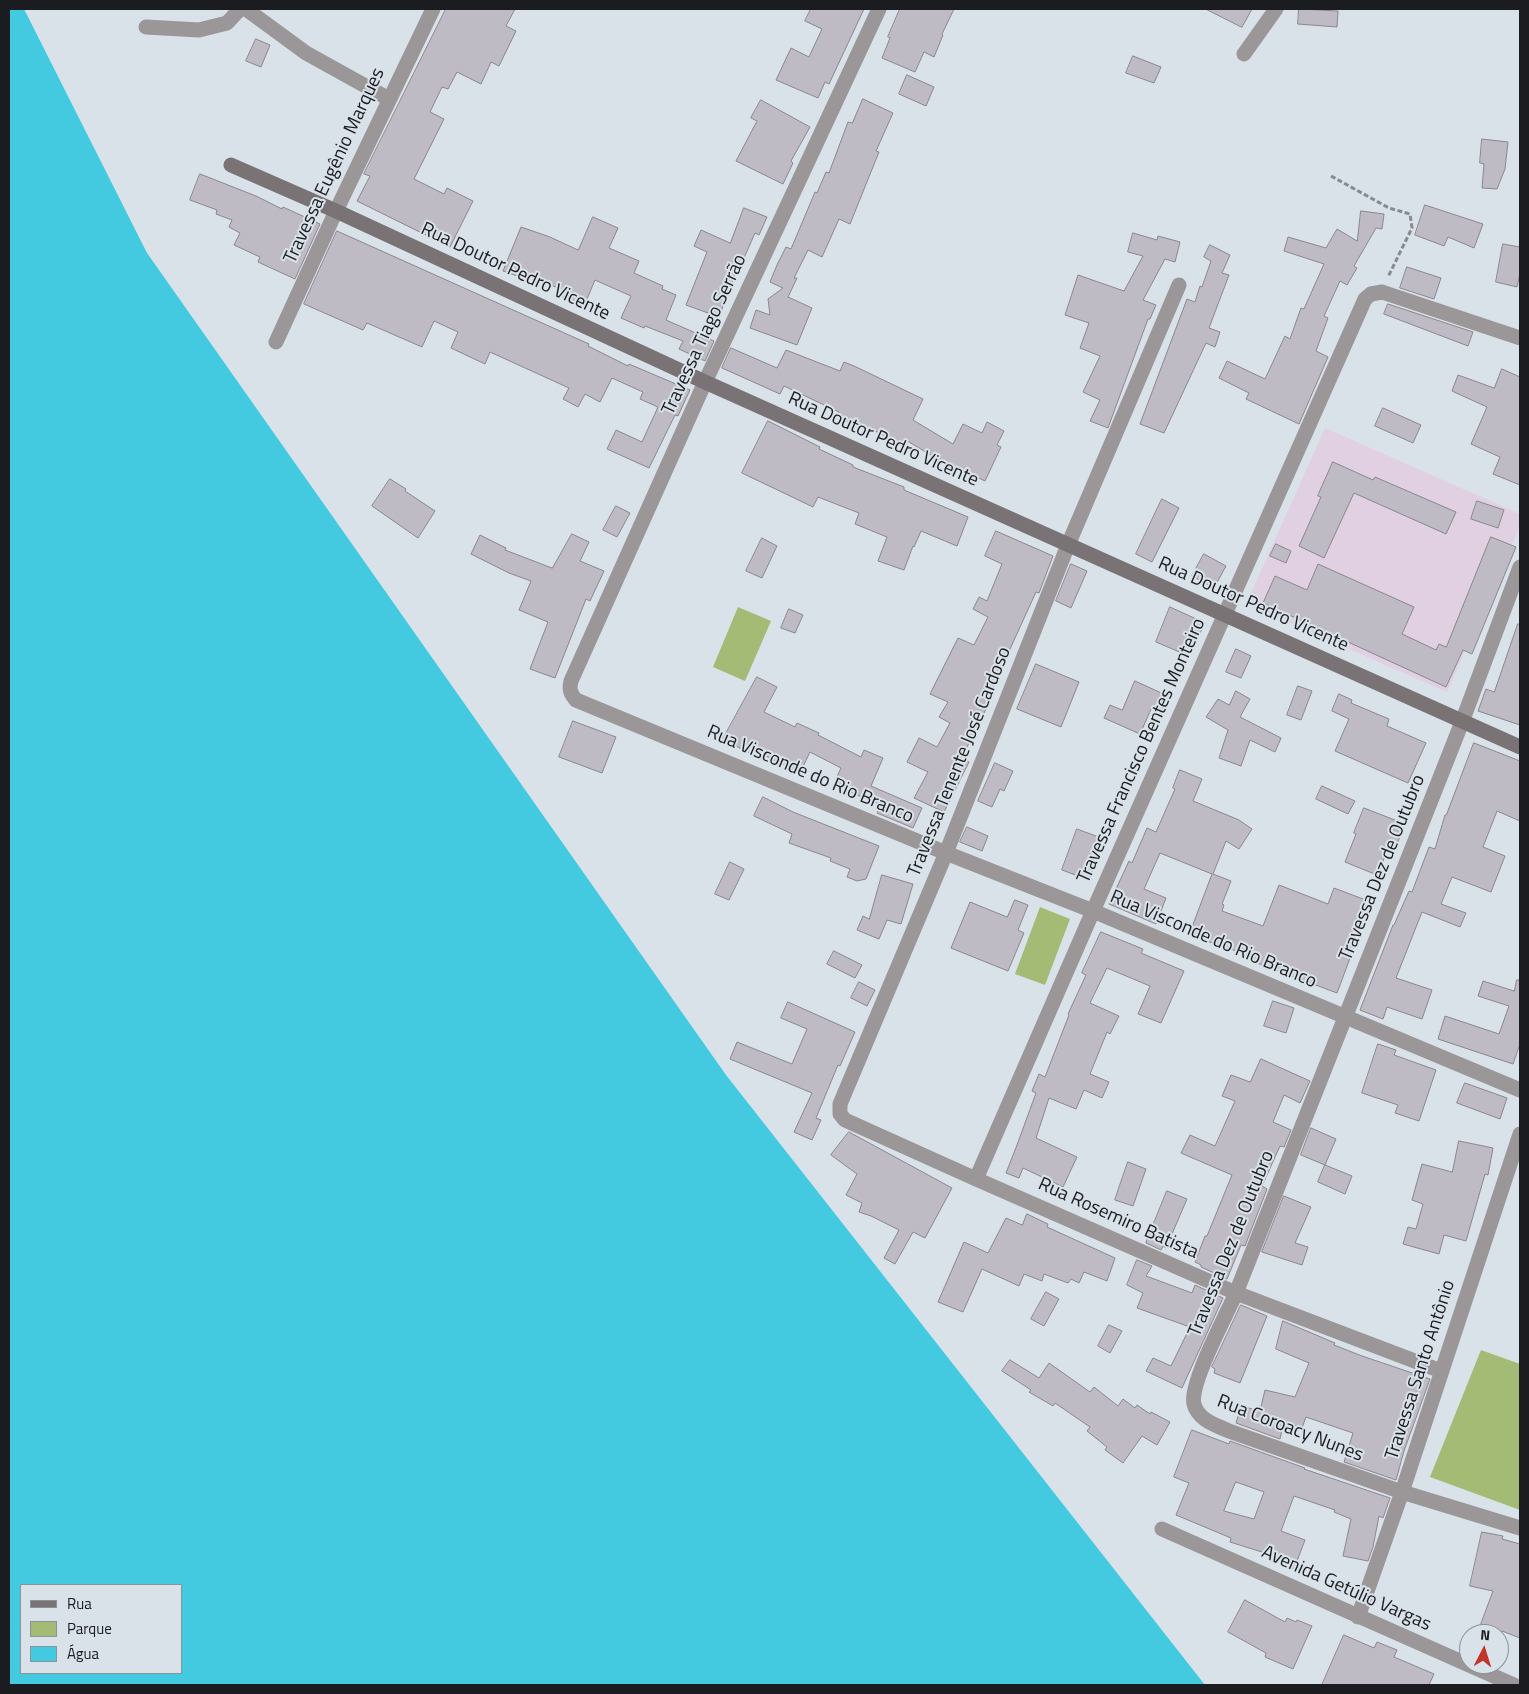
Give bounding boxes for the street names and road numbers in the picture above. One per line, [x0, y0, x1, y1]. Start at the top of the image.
street label: Travessa Eugênio Marques [280, 65, 390, 267]
street label: Rua Doutor Pedro Vicente [417, 218, 613, 326]
street label: Travessa Tiago Serrão [658, 251, 752, 419]
street label: Rua Doutor Pedro Vicente [784, 388, 982, 492]
street label: Rua Doutor Pedro Vicente [1154, 553, 1352, 657]
street label: Travessa Francisco Bentes Monteiro [1073, 615, 1211, 887]
street label: Travessa Tenente José Cardoso [903, 644, 1017, 880]
street label: Rua Visconde do Rio Branco [703, 721, 917, 829]
street label: Travessa Dez de Outubro [1335, 772, 1431, 964]
street label: Rua Visconde do Rio Branco [1106, 886, 1320, 994]
street label: Travessa Dez de Outubro [1184, 1148, 1280, 1340]
street label: Rua Rosemiro Batista [1034, 1173, 1202, 1265]
street label: Travessa Santo Antônio [1381, 1277, 1461, 1463]
street label: Rua Coroacy Nunes [1214, 1391, 1366, 1467]
street label: Avenida Getúlio Vargas [1258, 1541, 1434, 1637]

